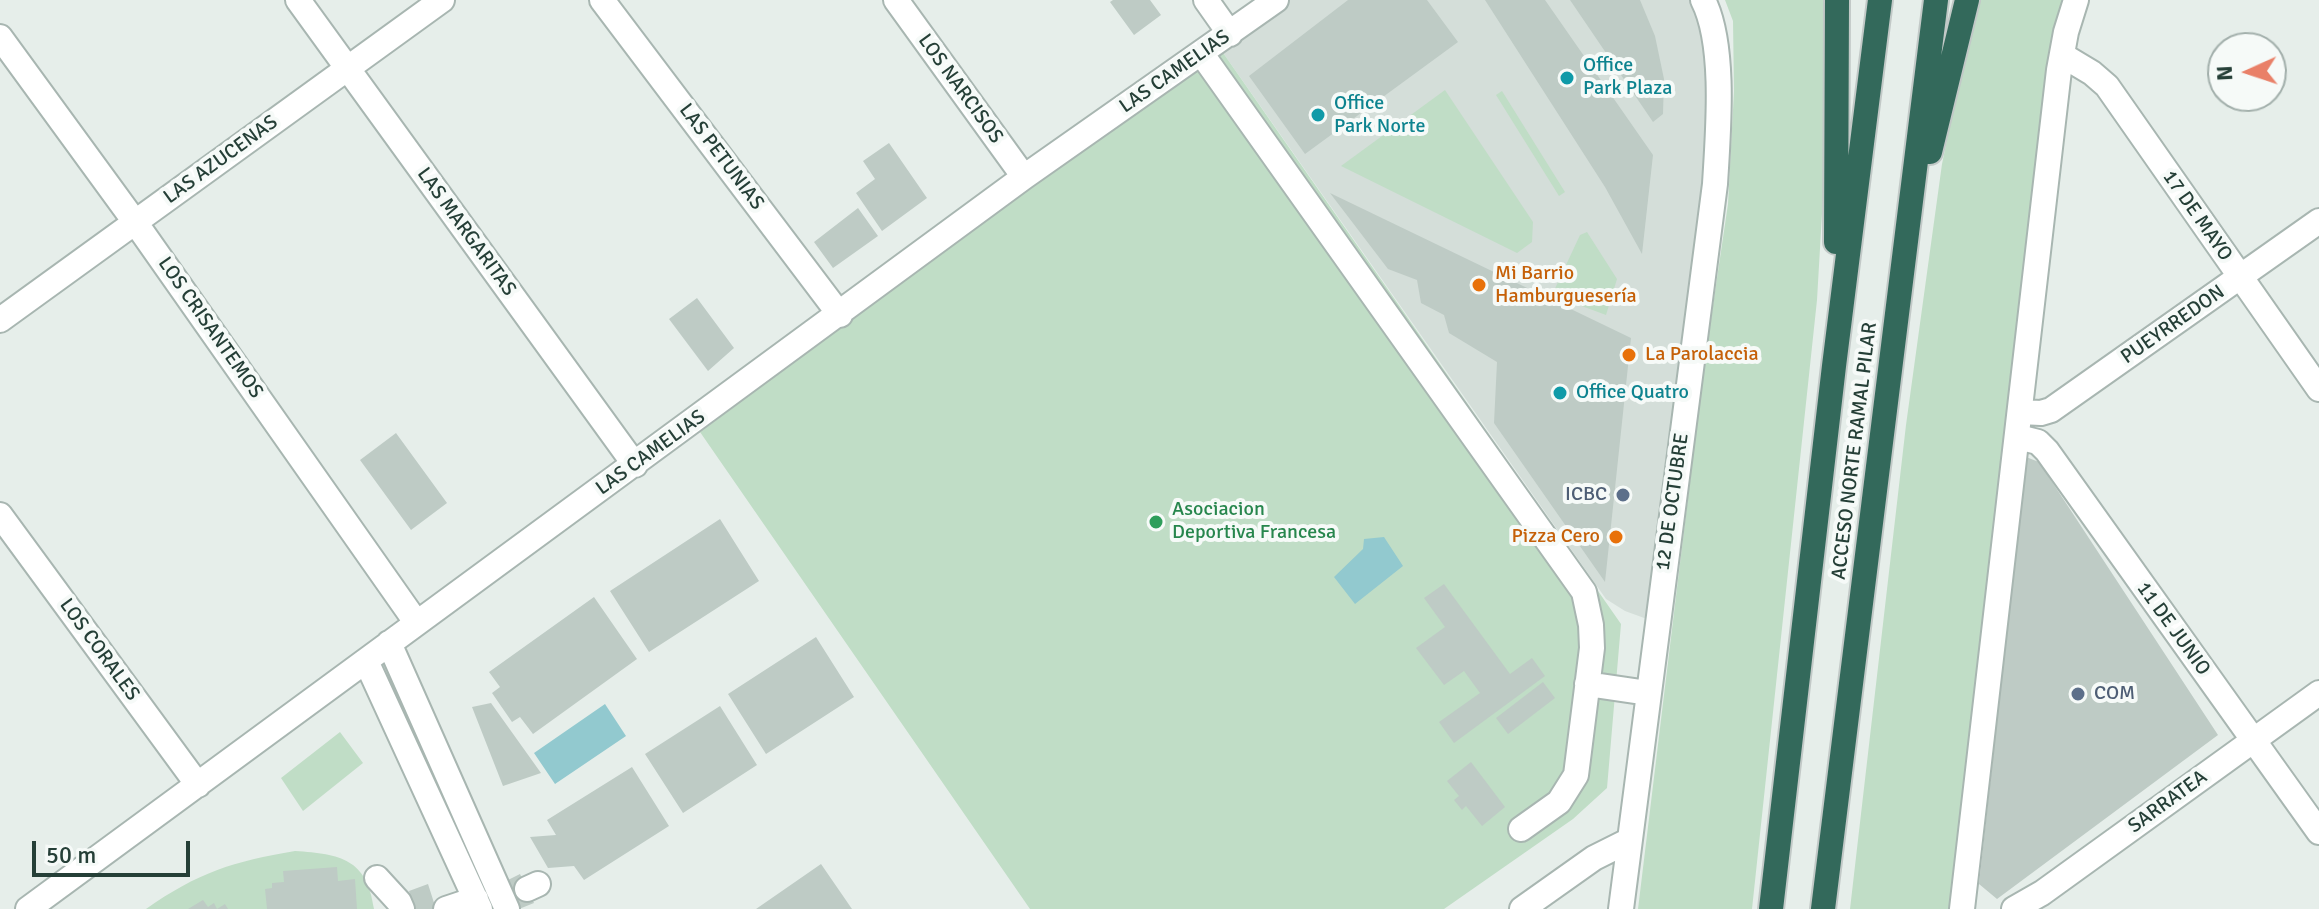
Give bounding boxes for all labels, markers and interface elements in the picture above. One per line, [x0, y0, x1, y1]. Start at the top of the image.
street label: LAS CAMELIAS [1115, 25, 1235, 119]
street label: LOS NARCISOS [912, 30, 1008, 148]
north arrow [2207, 32, 2287, 112]
place label: Office Park Plaza [1583, 54, 1672, 101]
text: N [2211, 65, 2238, 82]
marker: Office Park Plaza [1558, 69, 1576, 87]
place label: Office Park Norte [1334, 92, 1425, 139]
street label: LAS PETUNIAS [673, 99, 769, 215]
marker: Office Park Norte [1309, 106, 1327, 124]
street label: LAS AZUCENAS [159, 111, 283, 209]
street label: LAS MARGARITAS [411, 163, 521, 301]
street label: 17 DE MAYO [2157, 166, 2237, 266]
street label: LOS CRISANTEMOS [152, 253, 268, 403]
place label: Mi Barrio Hamburguesería [1495, 262, 1637, 309]
marker: Mi Barrio Hamburguesería [1470, 276, 1488, 294]
street label: PUEYRREDON [2116, 280, 2230, 370]
street label: ACCESO NORTE RAMAL PILAR [1827, 321, 1883, 581]
place label: La Parolaccia [1645, 343, 1759, 367]
marker: La Parolaccia [1620, 346, 1638, 364]
place label: Office Quatro [1576, 381, 1689, 405]
marker: Office Quatro [1551, 384, 1569, 402]
street label: LAS CAMELIAS [592, 405, 710, 501]
street label: 12 DE OCTUBRE [1651, 432, 1695, 572]
place label: ICBC [1565, 483, 1607, 507]
marker: ICBC [1614, 486, 1632, 504]
place label: Asociacion Deportiva Francesa [1172, 498, 1336, 545]
marker: Asociacion Deportiva Francesa [1147, 513, 1165, 531]
place label: Pizza Cero [1512, 525, 1600, 549]
marker: Pizza Cero [1607, 528, 1625, 546]
street label: 11 DE JUNIO [2131, 578, 2215, 680]
street label: LOS CORALES [54, 594, 144, 706]
place label: COM [2094, 682, 2135, 706]
marker: COM [2069, 685, 2087, 703]
street label: SARRATEA [2124, 765, 2212, 839]
scale bar [36, 825, 194, 875]
text: 50 m [46, 840, 96, 870]

